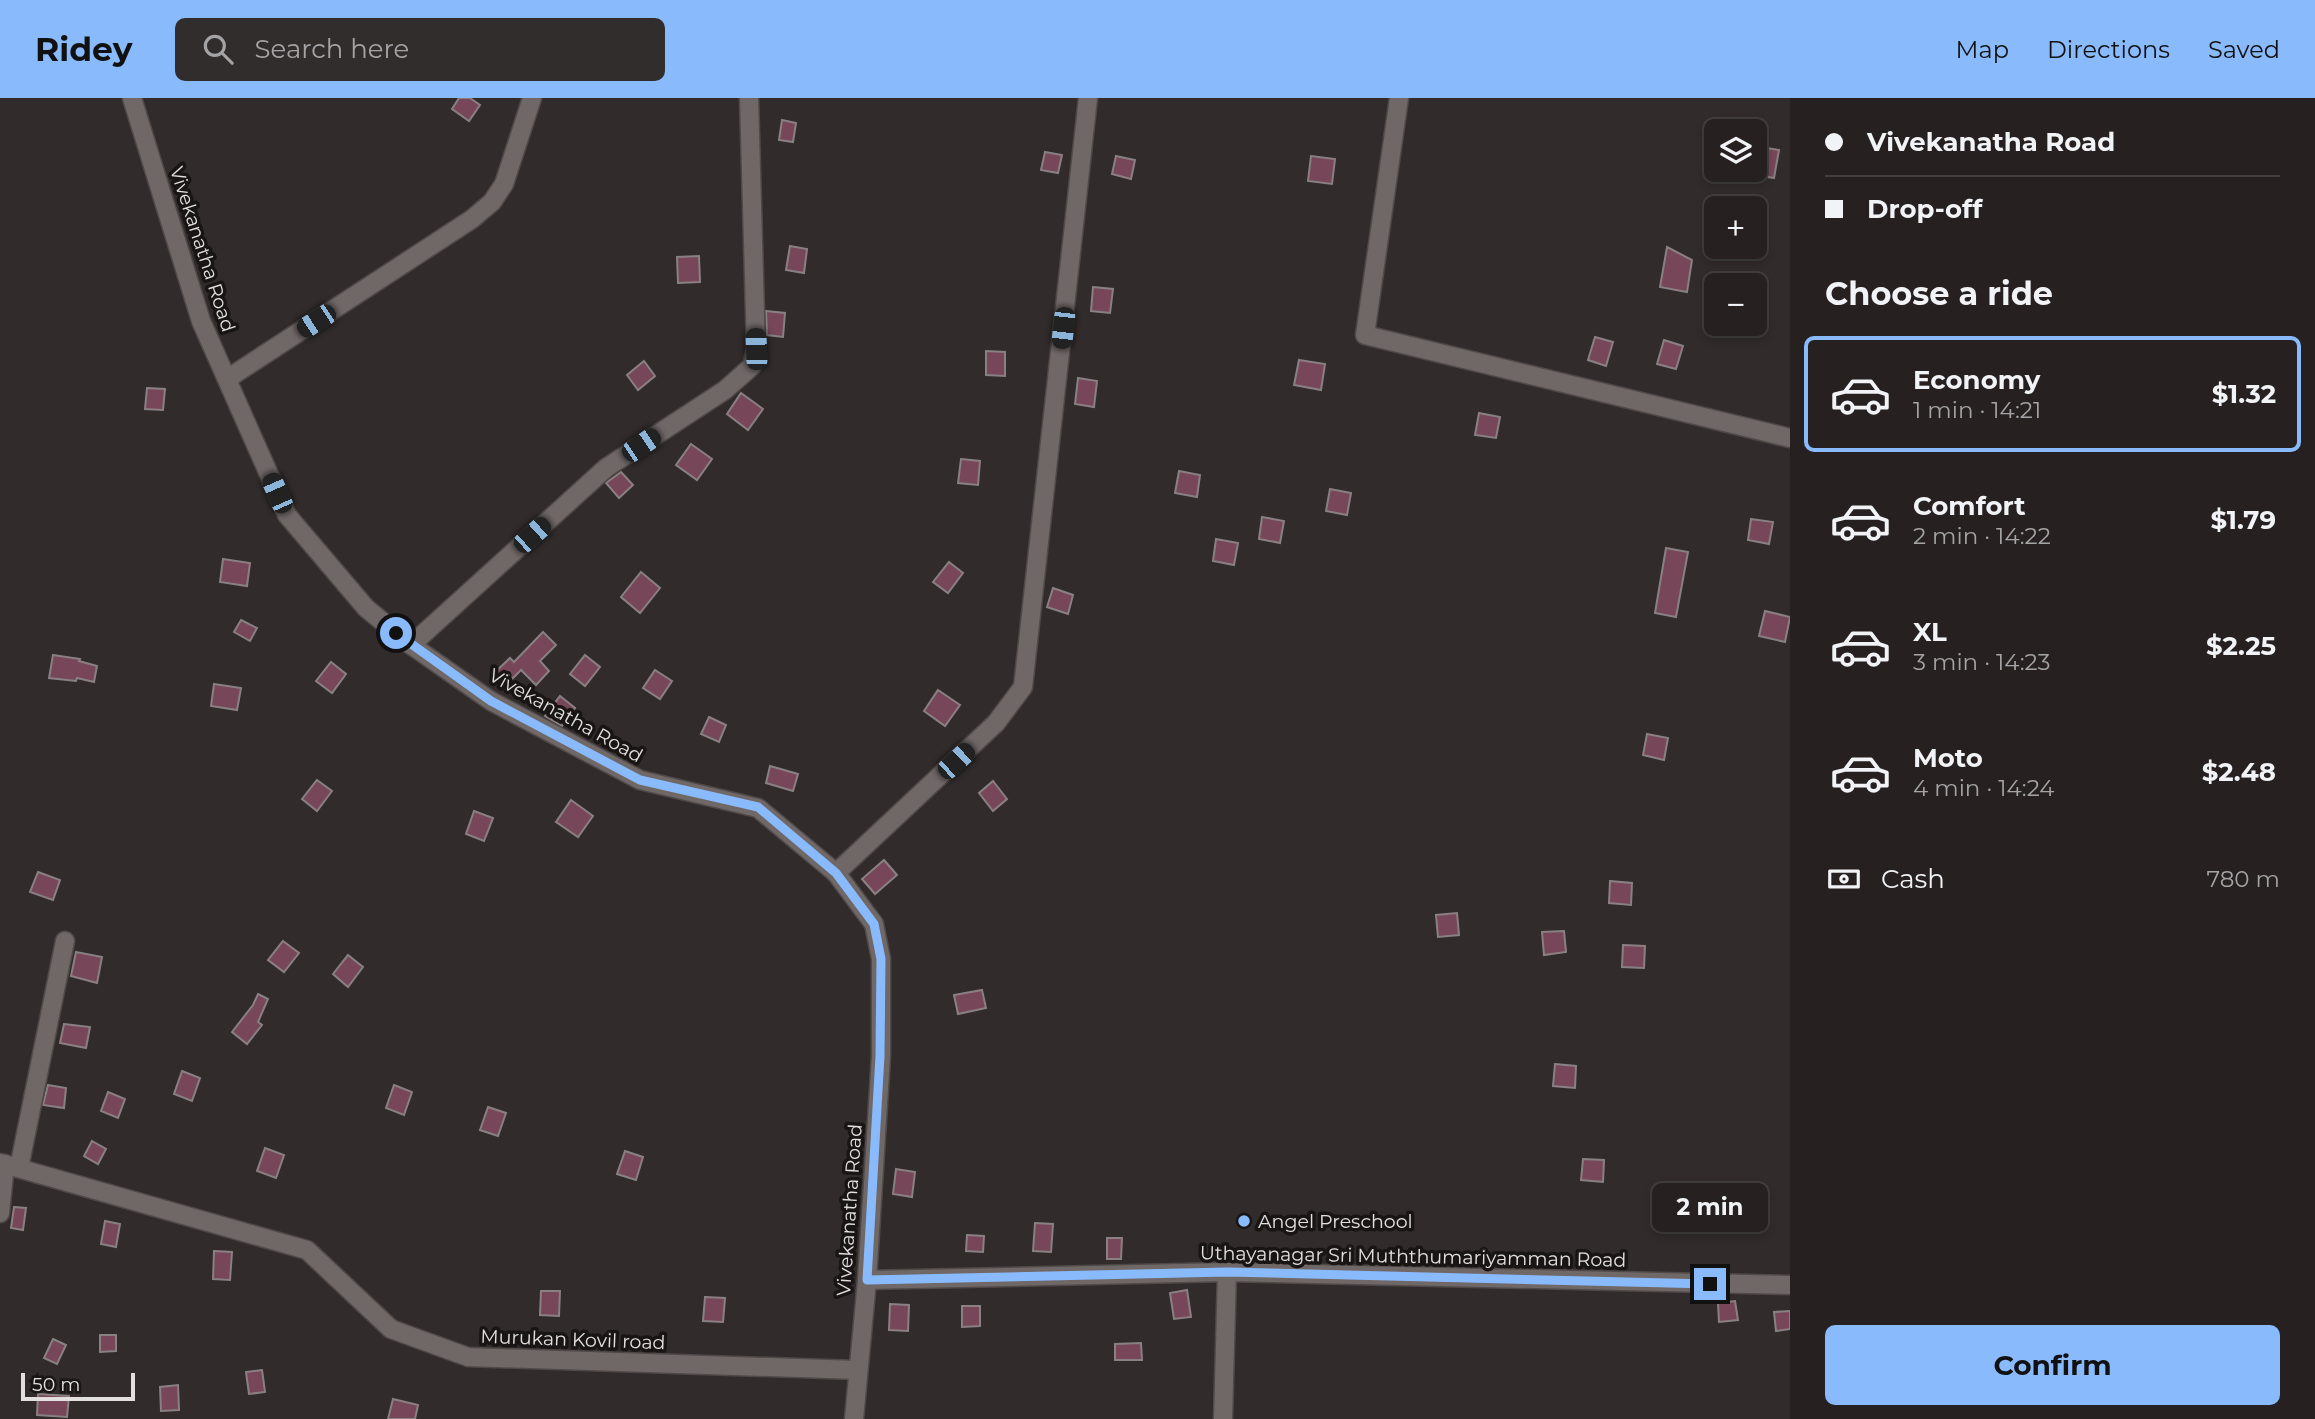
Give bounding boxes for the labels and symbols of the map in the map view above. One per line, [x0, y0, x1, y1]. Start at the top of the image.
street label: Vivekanatha Road [165, 164, 240, 335]
car [293, 301, 340, 341]
car [1051, 306, 1076, 350]
car [745, 328, 768, 370]
car [618, 425, 665, 465]
car [259, 470, 296, 516]
car [510, 513, 555, 557]
route start [380, 617, 412, 649]
street label: Vivekanatha Road [485, 664, 647, 767]
car [934, 739, 979, 783]
street label: Vivekanatha Road [832, 1123, 867, 1297]
callout: 2 min [1652, 1182, 1768, 1232]
place label: Angel Preschool [1258, 1210, 1413, 1233]
marker: Angel Preschool [1236, 1213, 1252, 1229]
street label: Uthayanagar Sri Muththumariyamman Road [1200, 1241, 1626, 1272]
route end [1694, 1268, 1726, 1300]
street label: Murukan Kovil road [480, 1325, 666, 1354]
scale bar [21, 1370, 135, 1402]

